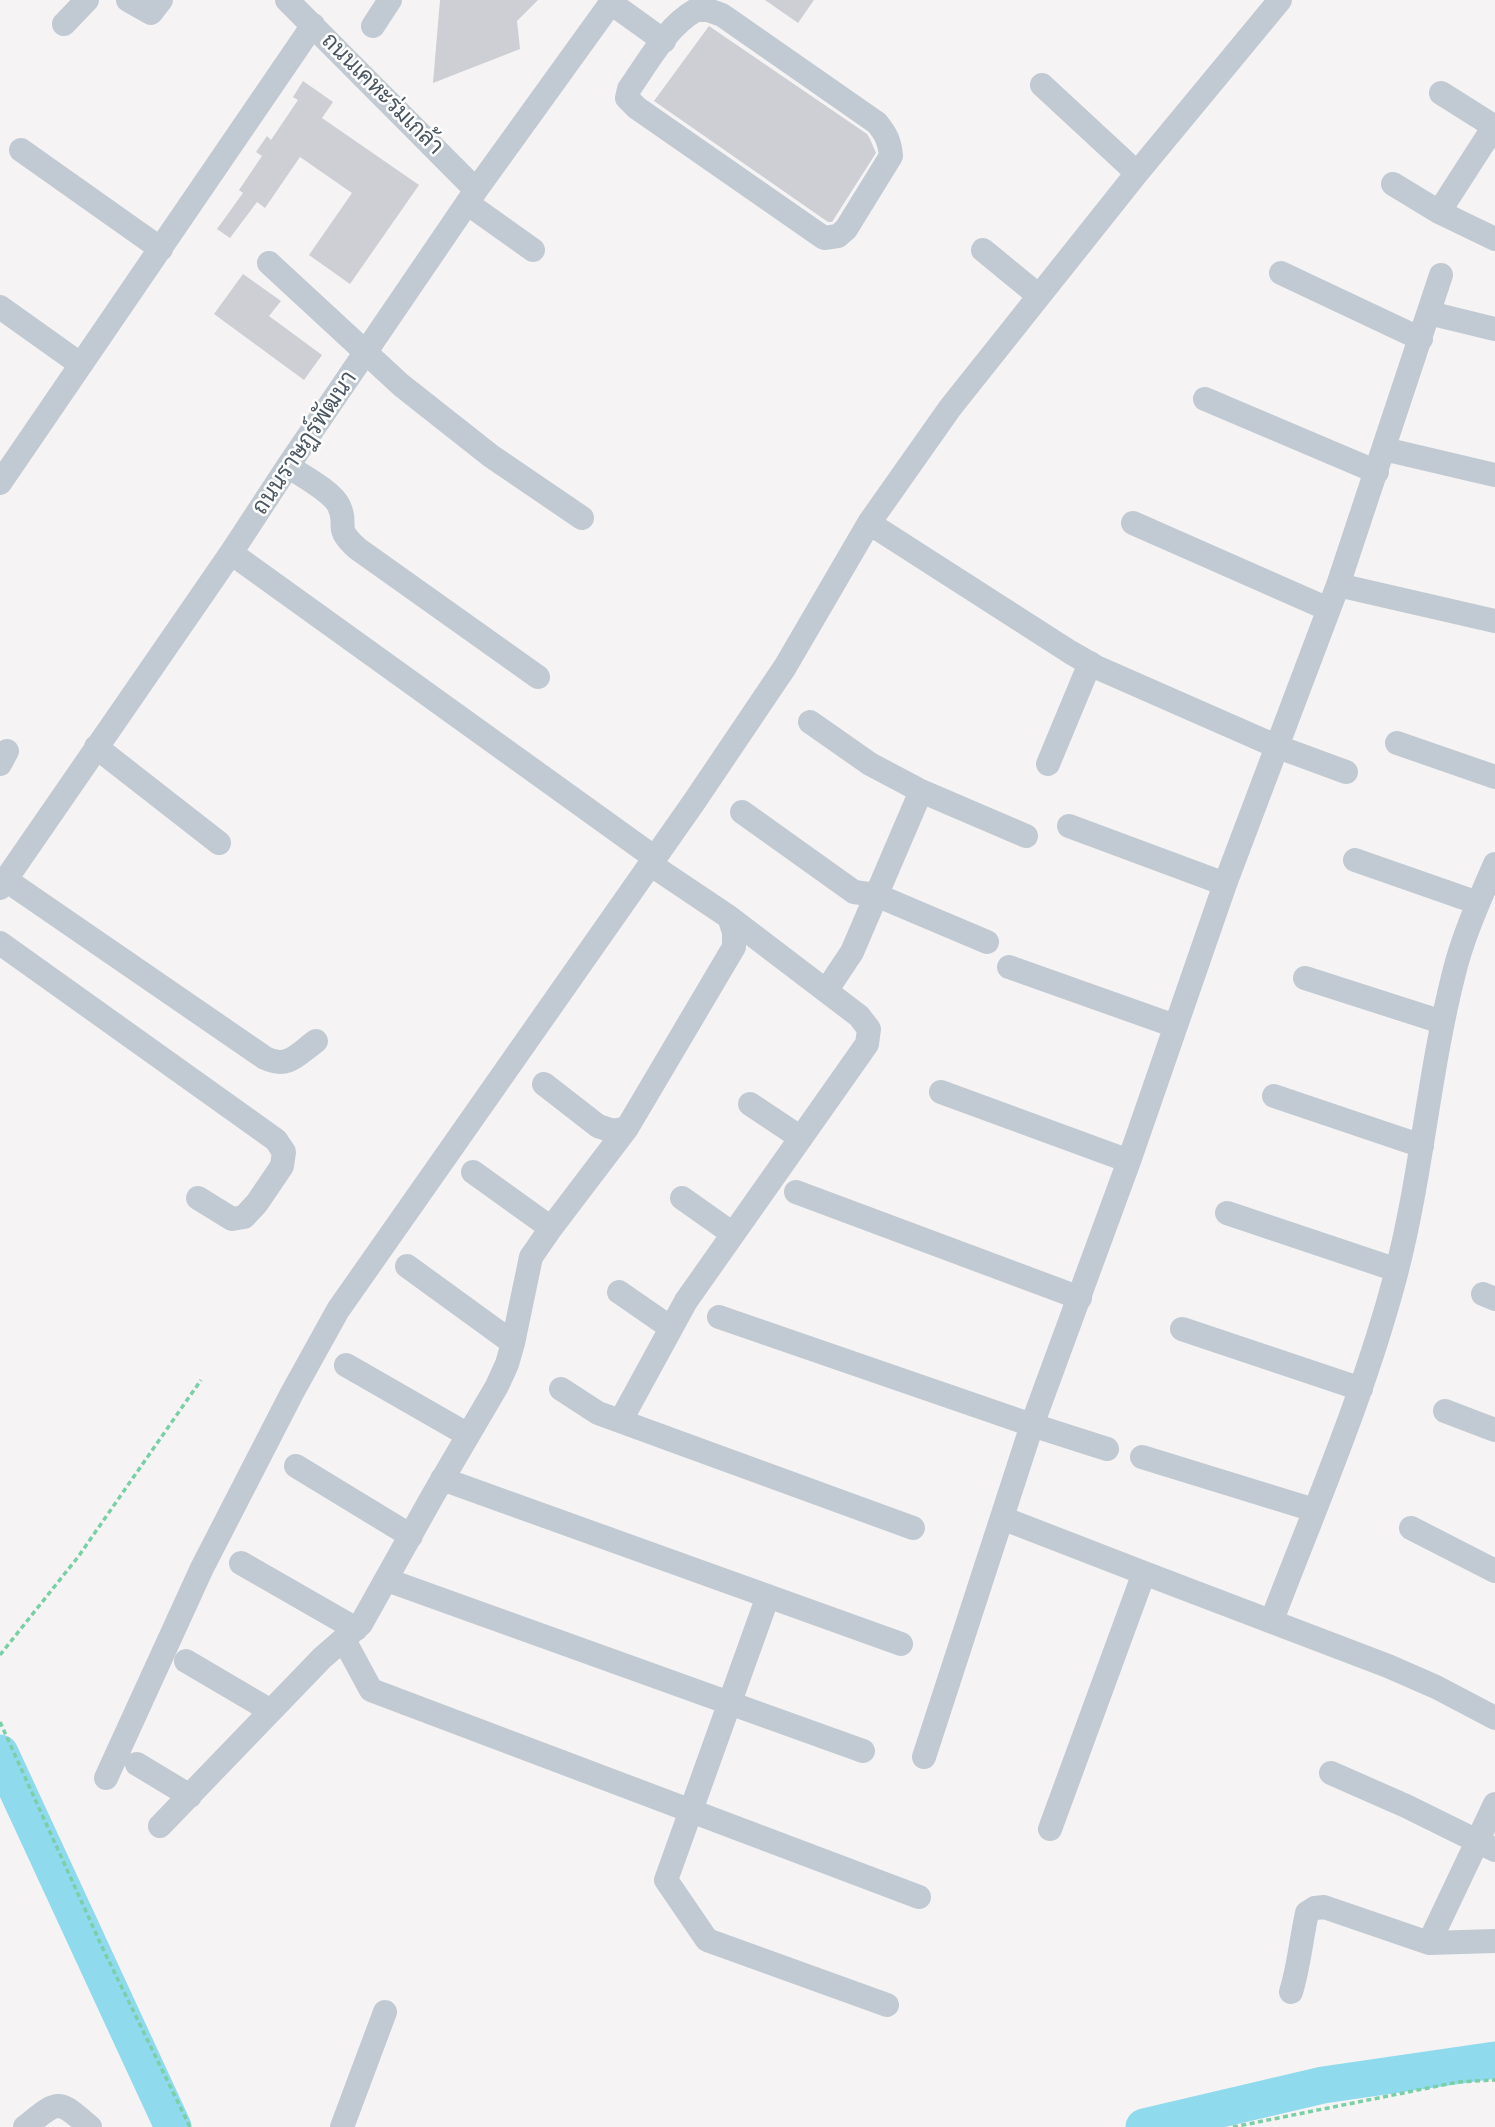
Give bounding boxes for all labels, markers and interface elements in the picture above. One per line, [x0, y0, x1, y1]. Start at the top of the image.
street label: ถนนเคหะร่มเกล้า [315, 27, 449, 161]
street label: ถนนราษฏร์พัฒนา [247, 366, 363, 520]

